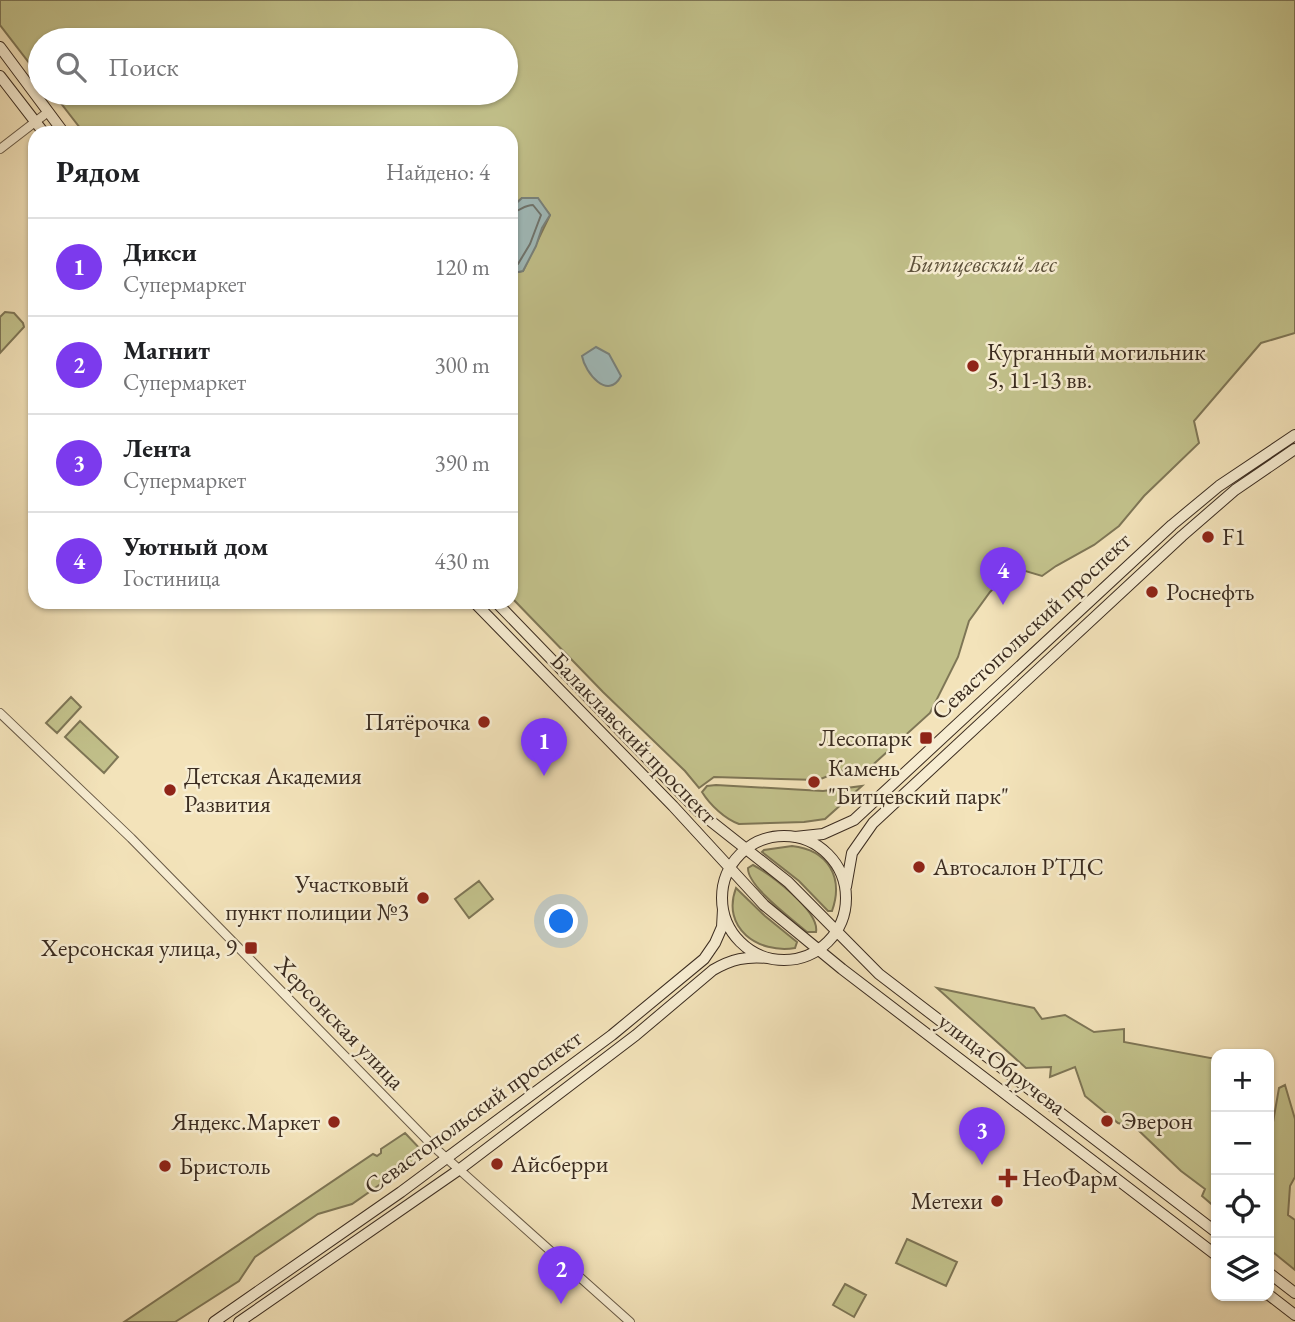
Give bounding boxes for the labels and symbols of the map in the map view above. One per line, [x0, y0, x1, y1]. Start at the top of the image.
park label: Битцевский лес [906, 248, 1057, 279]
place label: Курганный могильник 5, 11-13 вв. [987, 336, 1206, 395]
marker: Курганный могильник 5, 11-13 вв. [965, 358, 981, 374]
place label: F1 [1222, 521, 1246, 552]
street label: Севастопольский проспект [924, 525, 1137, 726]
marker: F1 [1200, 529, 1216, 545]
pin: 4 [980, 547, 1026, 605]
place label: Роснефть [1166, 576, 1255, 607]
marker: Роснефть [1144, 584, 1160, 600]
street label: Балаклавский проспект [544, 645, 725, 830]
place label: Пятёрочка [364, 706, 470, 737]
marker: Пятёрочка [476, 714, 492, 730]
pin: 1 [521, 718, 567, 776]
place label: Лесопарк [819, 722, 913, 753]
marker: Лесопарк [918, 730, 934, 746]
place label: Камень "Битцевский парк" [828, 752, 1009, 811]
place label: Детская Академия Развития [184, 760, 362, 819]
marker: Камень "Битцевский парк" [806, 774, 822, 790]
marker: Детская Академия Развития [162, 782, 178, 798]
place label: Автосалон РТДС [932, 851, 1104, 882]
marker: Автосалон РТДС [911, 859, 927, 875]
place label: Участковый пункт полиции №3 [225, 868, 409, 927]
marker: Участковый пункт полиции №3 [415, 890, 431, 906]
your location [544, 904, 578, 938]
place label: Херсонская улица, 9 [40, 932, 237, 963]
marker: Херсонская улица, 9 [243, 940, 259, 956]
street label: Херсонская улица [268, 949, 412, 1096]
street label: улица Обручева [932, 1005, 1073, 1122]
street label: Севастопольский проспект [358, 1022, 588, 1201]
place label: Эверон [1121, 1105, 1193, 1136]
place label: Яндекс.Маркет [170, 1106, 320, 1137]
pin: 3 [959, 1107, 1005, 1165]
marker: Эверон [1099, 1113, 1115, 1129]
marker: Яндекс.Маркет [326, 1114, 342, 1130]
place label: Айсберри [510, 1148, 609, 1179]
place label: Бристоль [179, 1150, 270, 1181]
marker: Айсберри [489, 1156, 505, 1172]
marker: Бристоль [157, 1158, 173, 1174]
place label: НеоФарм [1022, 1162, 1118, 1193]
marker: НеоФарм [1000, 1170, 1016, 1186]
place label: Метехи [911, 1185, 983, 1216]
marker: Метехи [989, 1193, 1005, 1209]
pin: 2 [538, 1246, 584, 1304]

